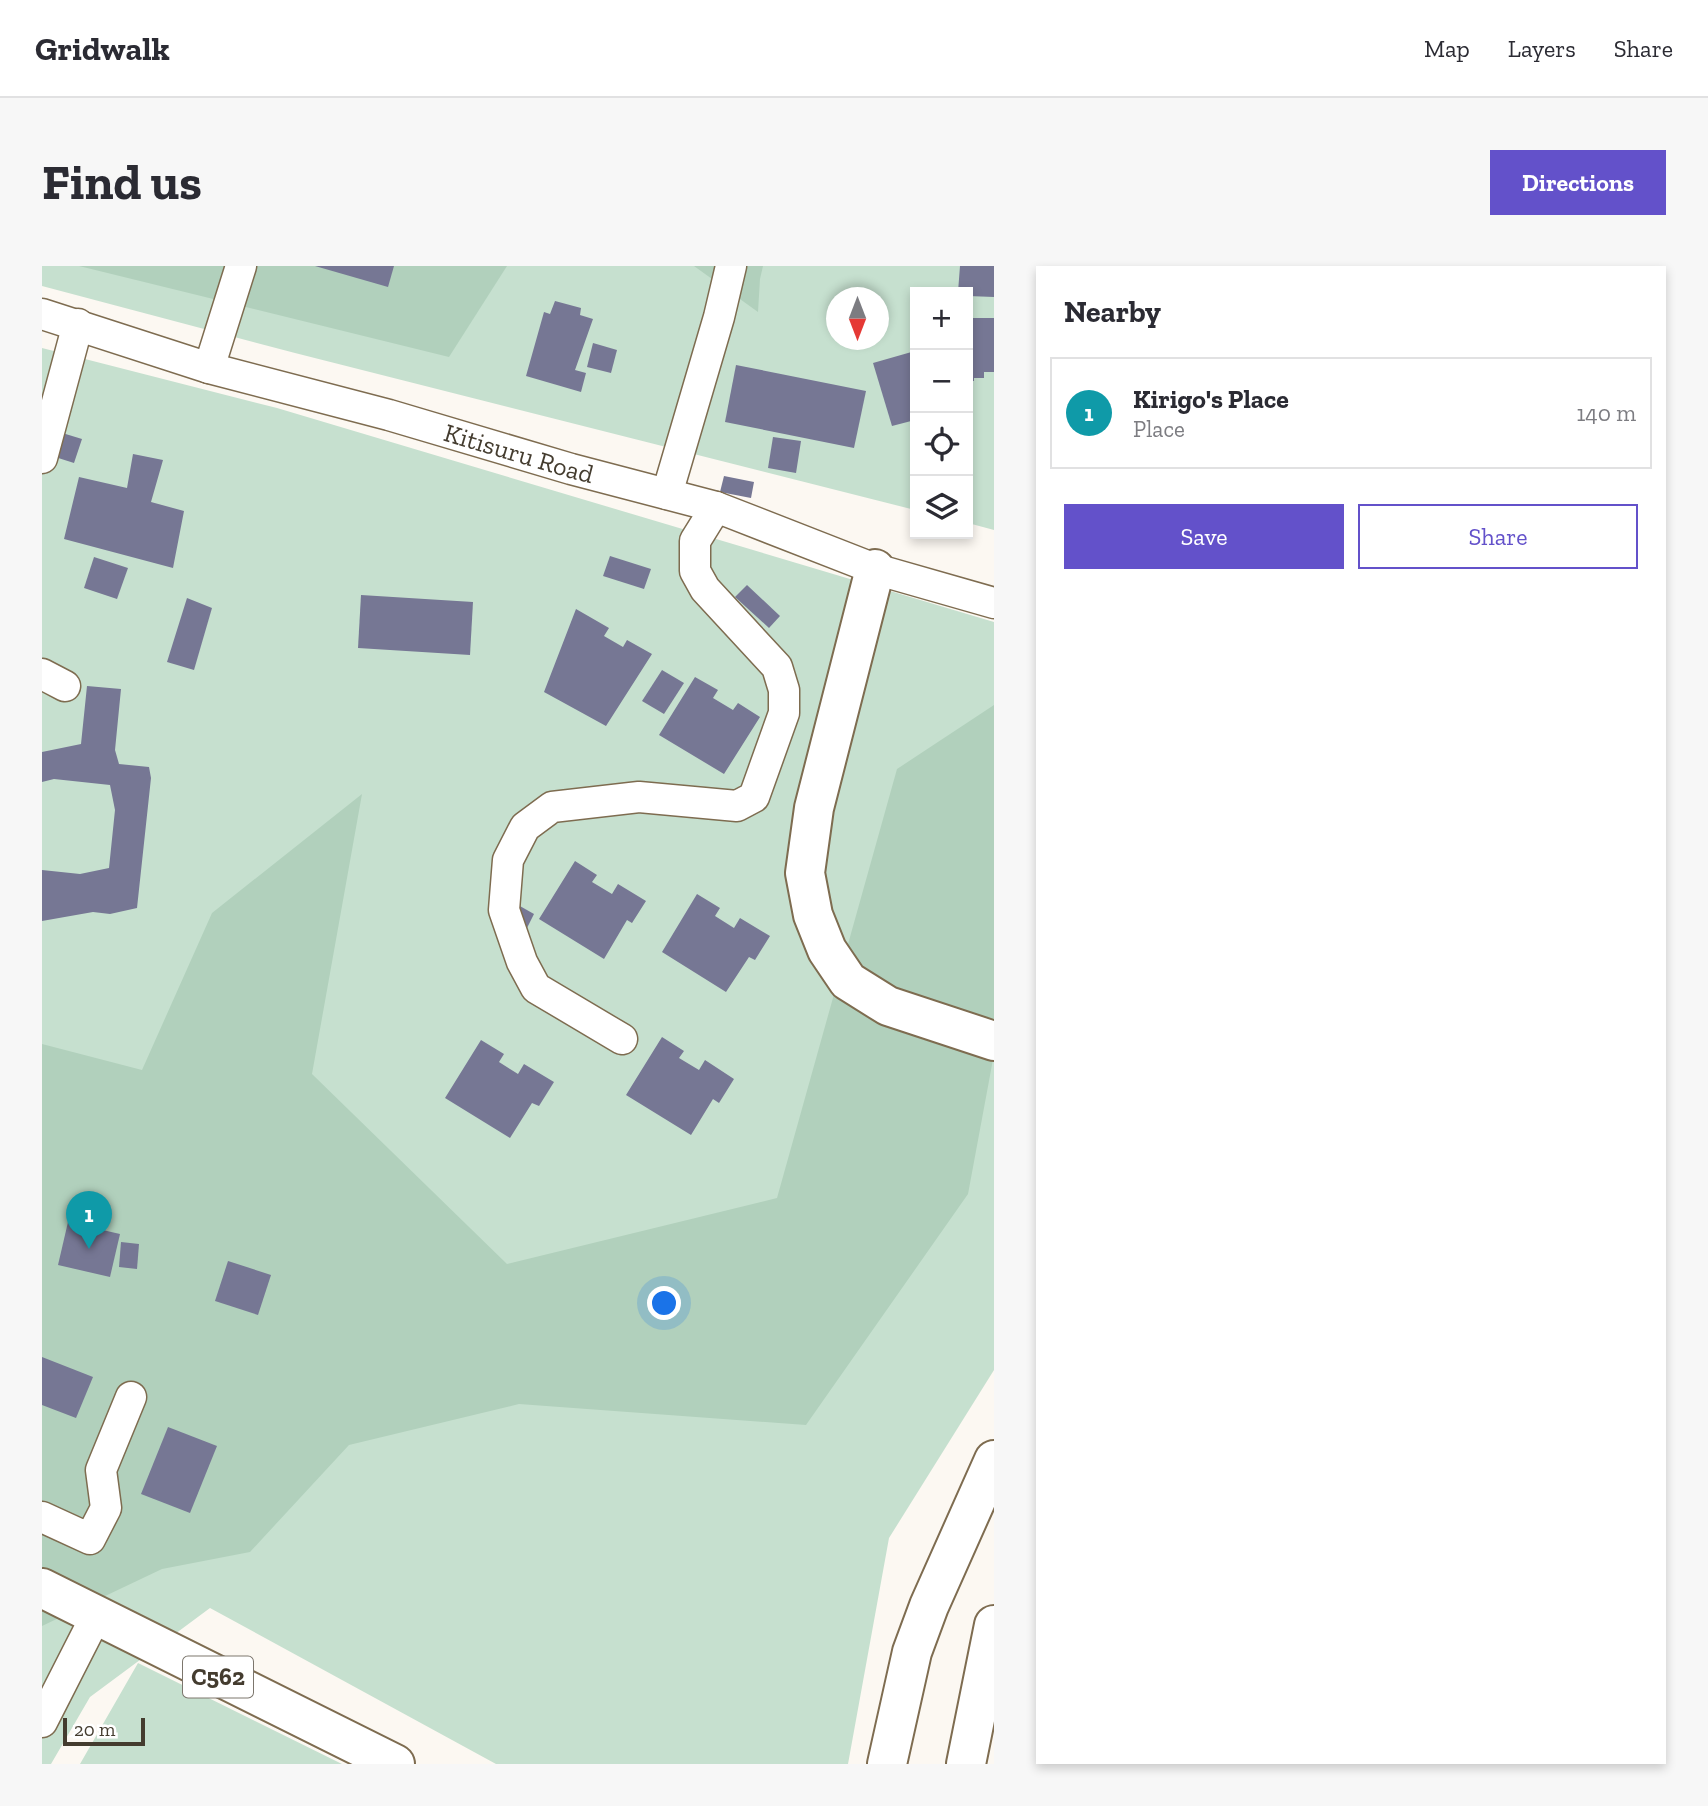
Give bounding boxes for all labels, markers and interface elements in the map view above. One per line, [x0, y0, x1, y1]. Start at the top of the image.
text: Gridwalk [35, 29, 170, 68]
text: Map [1424, 34, 1470, 63]
text: Layers [1508, 34, 1576, 63]
text: Share [1614, 34, 1673, 63]
button: Directions [1490, 150, 1666, 215]
text: Find us [42, 153, 202, 212]
north arrow [826, 287, 889, 350]
map controls [910, 287, 973, 539]
button: + [910, 287, 973, 350]
text: Nearby [1064, 294, 1161, 330]
button: − [910, 350, 973, 413]
text: Kirigo's Place [1133, 383, 1289, 415]
text: 1 [1084, 399, 1094, 427]
text: 140 m [1576, 399, 1636, 427]
button: locate [910, 413, 973, 476]
text: Place [1133, 415, 1185, 443]
street label: Kitisuru Road [440, 416, 597, 490]
button: layers [910, 476, 973, 539]
button: Save [1064, 504, 1344, 569]
button: Share [1358, 504, 1638, 569]
pin: 1 [66, 1191, 112, 1249]
your location [647, 1286, 681, 1320]
road number: C562 [183, 1657, 253, 1698]
scale bar [63, 1715, 145, 1747]
text: 20 m [74, 1718, 115, 1741]

